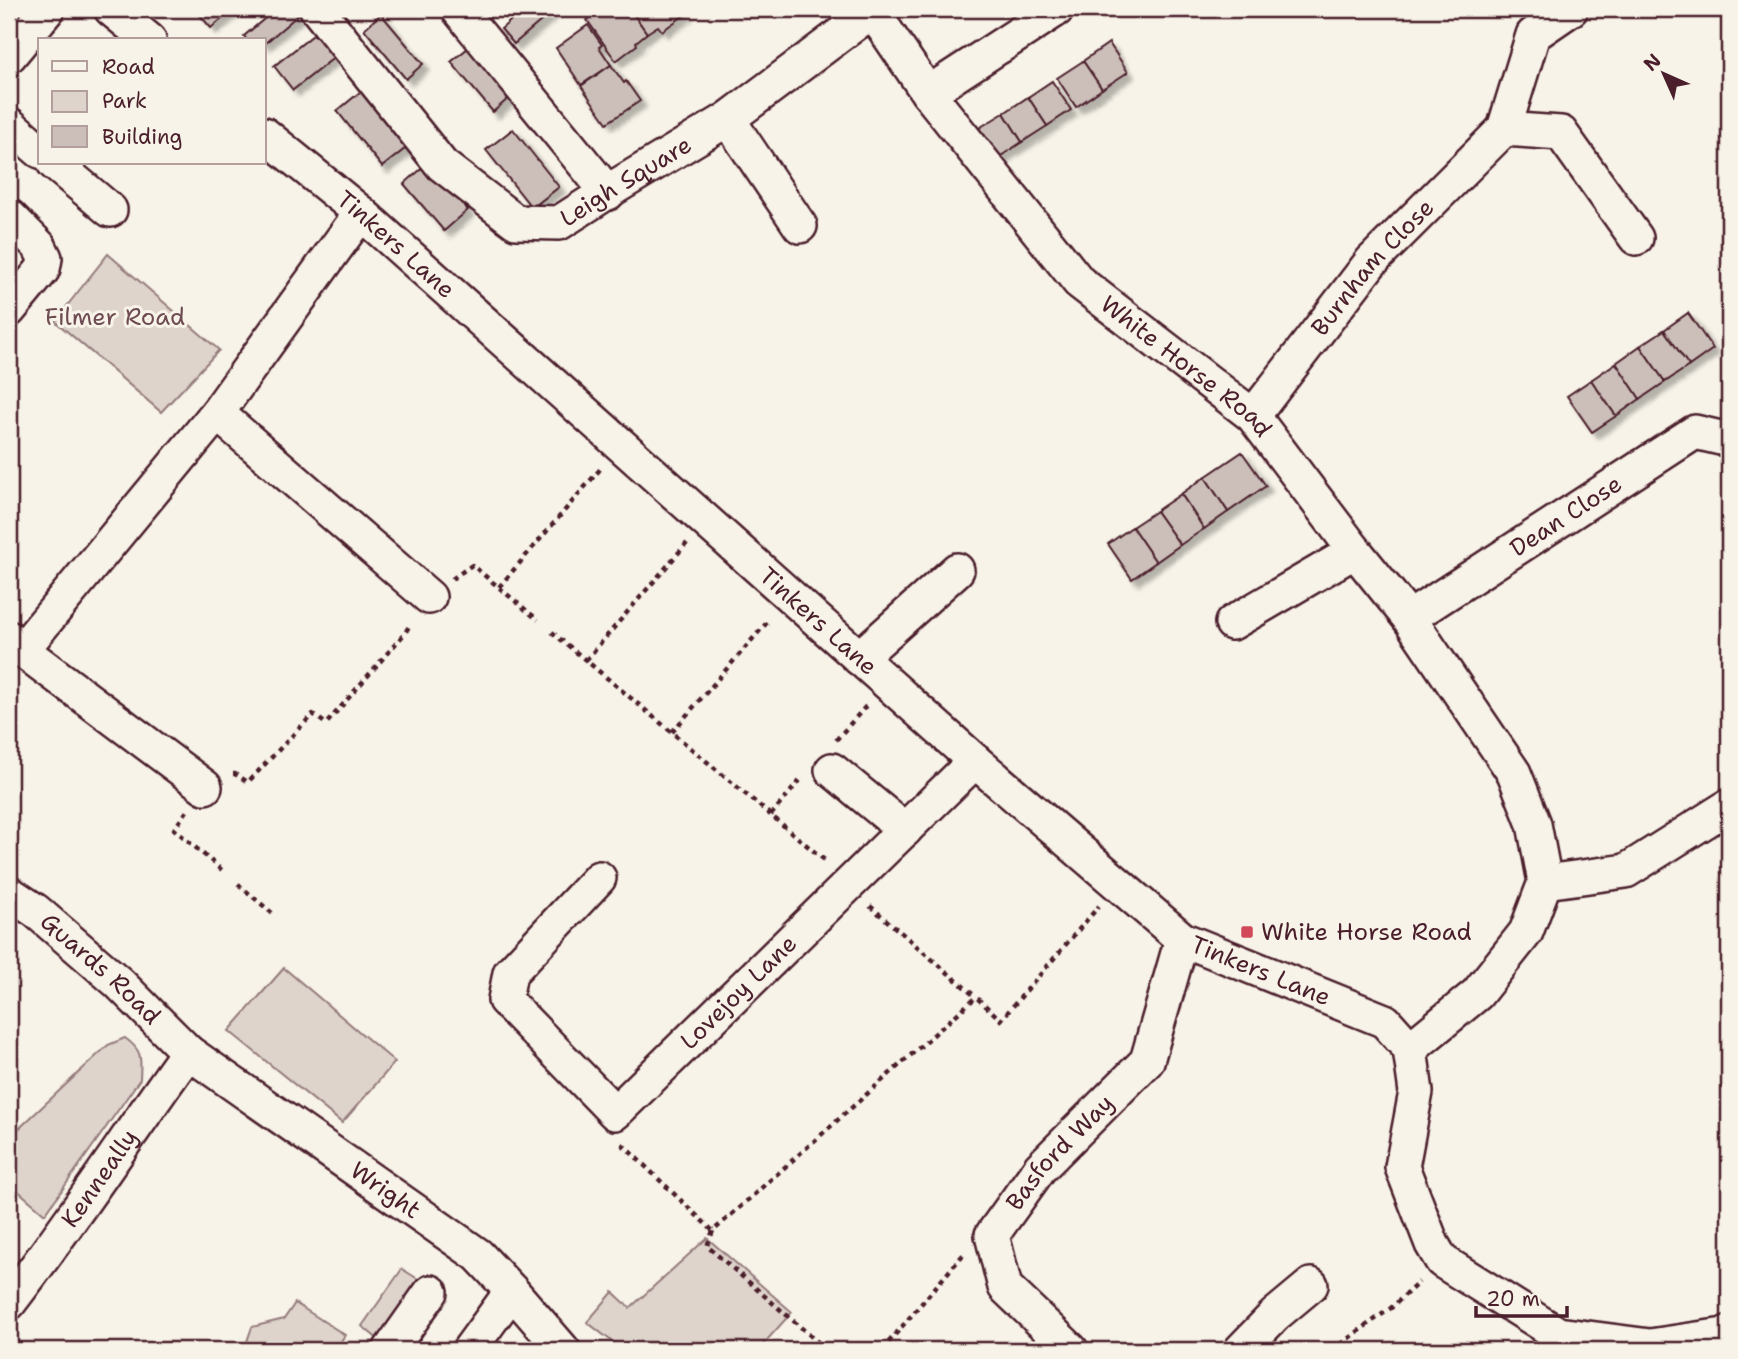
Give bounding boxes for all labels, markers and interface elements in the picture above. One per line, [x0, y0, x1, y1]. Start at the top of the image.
legend [38, 38, 266, 164]
north arrow [1630, 38, 1700, 108]
text: N [1638, 48, 1666, 76]
text: Road [102, 53, 155, 81]
text: Park [102, 87, 147, 115]
text: Building [102, 123, 182, 151]
street label: Leigh Square [554, 129, 698, 234]
street label: Tinkers Lane [330, 183, 462, 305]
street label: Burnham Close [1304, 192, 1441, 343]
street label: White Horse Road [1094, 288, 1279, 444]
park label: Filmer Road [45, 301, 185, 333]
street label: Dean Close [1504, 468, 1628, 564]
street label: Tinkers Lane [752, 560, 884, 682]
street label: Guards Road [33, 906, 168, 1032]
place label: White Horse Road [1261, 916, 1472, 948]
marker: White Horse Road [1239, 924, 1255, 940]
street label: Lovejoy Lane [673, 928, 804, 1057]
street label: Tinkers Lane [1186, 928, 1335, 1013]
street label: Basford Way [999, 1087, 1121, 1217]
street label: Kenneally [54, 1123, 145, 1234]
street label: Wright [344, 1154, 427, 1226]
scale bar [1476, 1275, 1566, 1319]
text: 20 m [1486, 1285, 1540, 1313]

